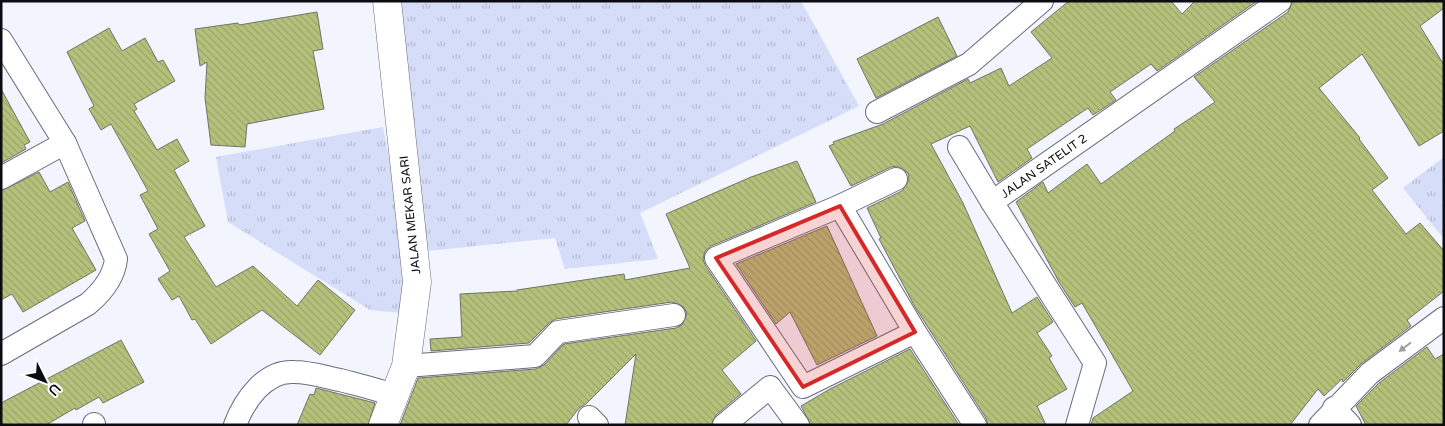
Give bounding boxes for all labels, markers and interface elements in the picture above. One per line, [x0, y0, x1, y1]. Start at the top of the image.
street label: JALAN SATELIT 2 [998, 131, 1090, 201]
street label: JALAN MEKAR SARI [397, 155, 423, 275]
one-way arrow [1399, 342, 1412, 353]
north arrow [20, 356, 70, 406]
text: U [44, 380, 64, 399]

